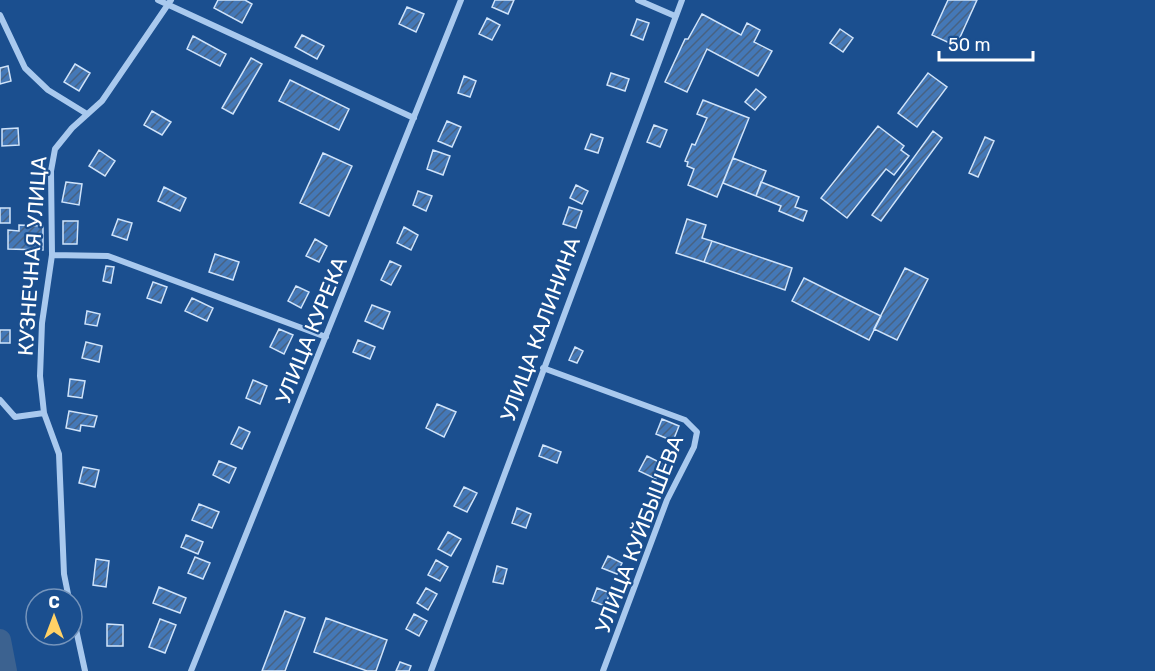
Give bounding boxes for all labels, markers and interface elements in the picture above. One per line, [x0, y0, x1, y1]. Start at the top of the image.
scale bar [939, 24, 1034, 62]
text: 50 m [948, 34, 991, 56]
street label: КУЗНЕЧНАЯ УЛИЦА [13, 155, 51, 357]
street label: УЛИЦА КАЛИНИНА [495, 233, 585, 425]
street label: УЛИЦА КУРЕКА [270, 253, 352, 407]
street label: УЛИЦА КУЙБЫШЕВА [590, 432, 688, 636]
north arrow [24, 587, 84, 647]
text: С [48, 593, 60, 612]

